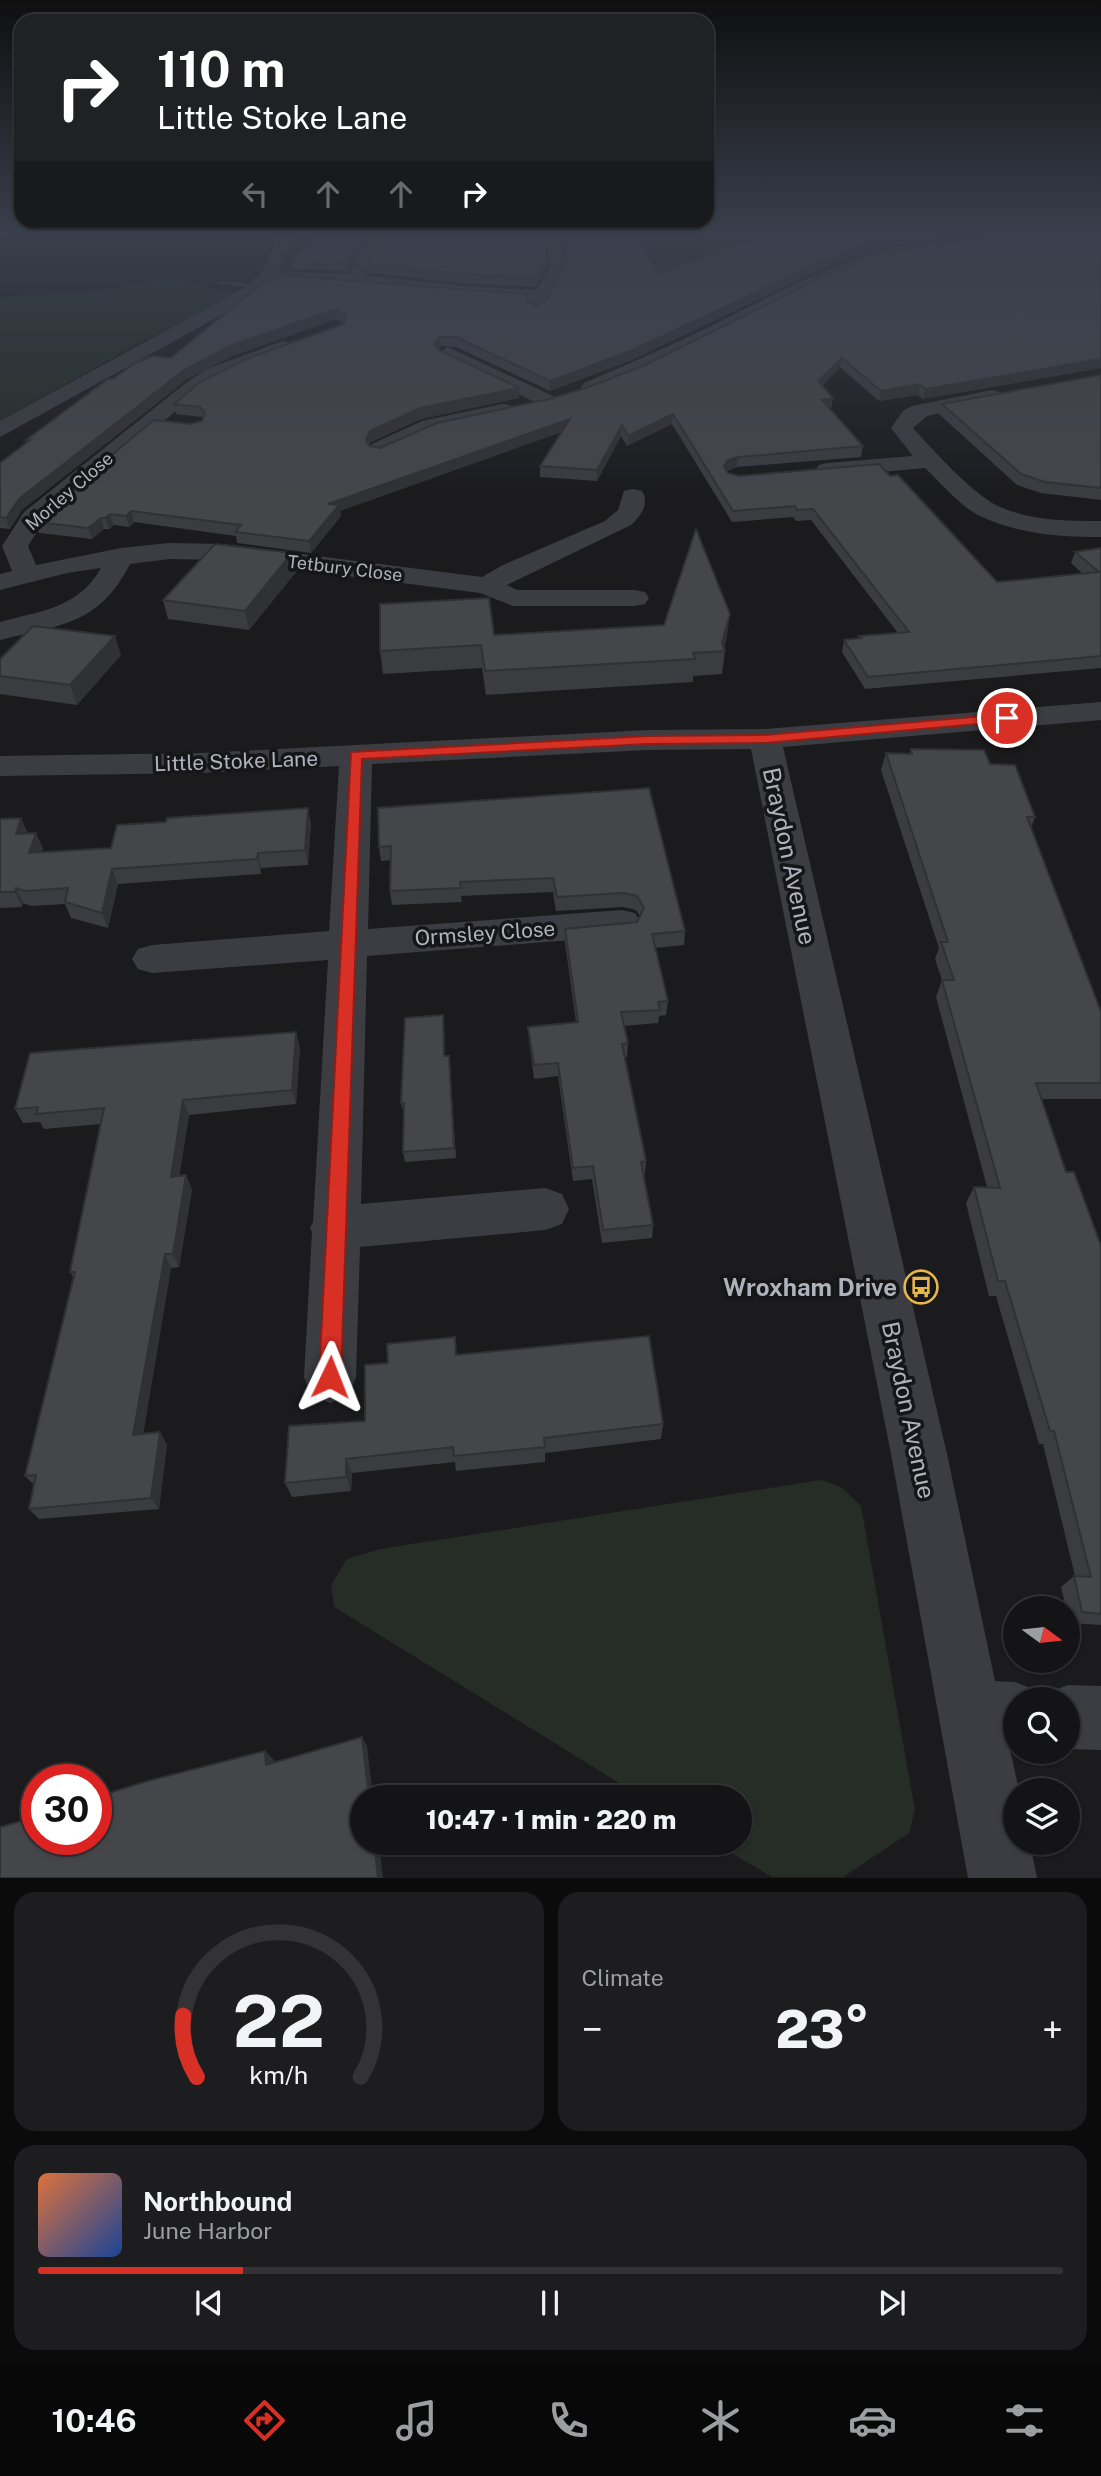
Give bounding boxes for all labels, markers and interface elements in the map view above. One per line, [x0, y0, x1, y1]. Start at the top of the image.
text: 110 m [157, 40, 285, 98]
icon: right [42, 42, 133, 133]
text: Little Stoke Lane [157, 99, 407, 136]
icon: left [236, 175, 274, 213]
icon: ahead [309, 175, 347, 213]
icon: ahead [382, 175, 420, 213]
icon: right [455, 175, 493, 213]
street label: Morley Close [21, 447, 117, 535]
street label: Tetbury Close [286, 551, 404, 585]
pin [977, 688, 1037, 748]
icon: arrive [988, 699, 1026, 737]
street label: Little Stoke Lane [153, 746, 319, 776]
street label: Braydon Avenue [758, 765, 822, 947]
street label: Ormsley Close [414, 916, 556, 950]
bus stop icon: Wroxham Drive [902, 1268, 940, 1306]
place label: Wroxham Drive [723, 1273, 897, 1301]
street label: Braydon Avenue [877, 1319, 941, 1501]
position arrow [293, 1340, 367, 1414]
north arrow [1003, 1596, 1080, 1673]
map controls [1003, 1596, 1080, 1855]
button: search [1003, 1687, 1080, 1764]
speed limit sign: 30 [21, 1764, 112, 1855]
button: layers [1003, 1778, 1080, 1855]
text: 10:47 · 1 min · 220 m [426, 1804, 676, 1835]
text: Climate [582, 1964, 664, 1991]
text: 22 [233, 1979, 325, 2064]
text: 23° [775, 1999, 869, 2060]
text: − [582, 2007, 603, 2052]
text: + [1042, 2007, 1063, 2052]
text: km/h [249, 2060, 308, 2090]
text: Northbound [143, 2186, 292, 2217]
text: June Harbor [143, 2217, 272, 2244]
icon: previous [190, 2284, 228, 2322]
icon: pause [531, 2284, 569, 2322]
icon: next [873, 2284, 911, 2322]
icon: directions [240, 2396, 289, 2445]
icon: music [392, 2396, 441, 2445]
icon: phone [544, 2396, 593, 2445]
icon: climate [696, 2396, 745, 2445]
icon: car [848, 2396, 897, 2445]
icon: filters [1000, 2396, 1049, 2445]
text: 10:46 [52, 2402, 137, 2439]

